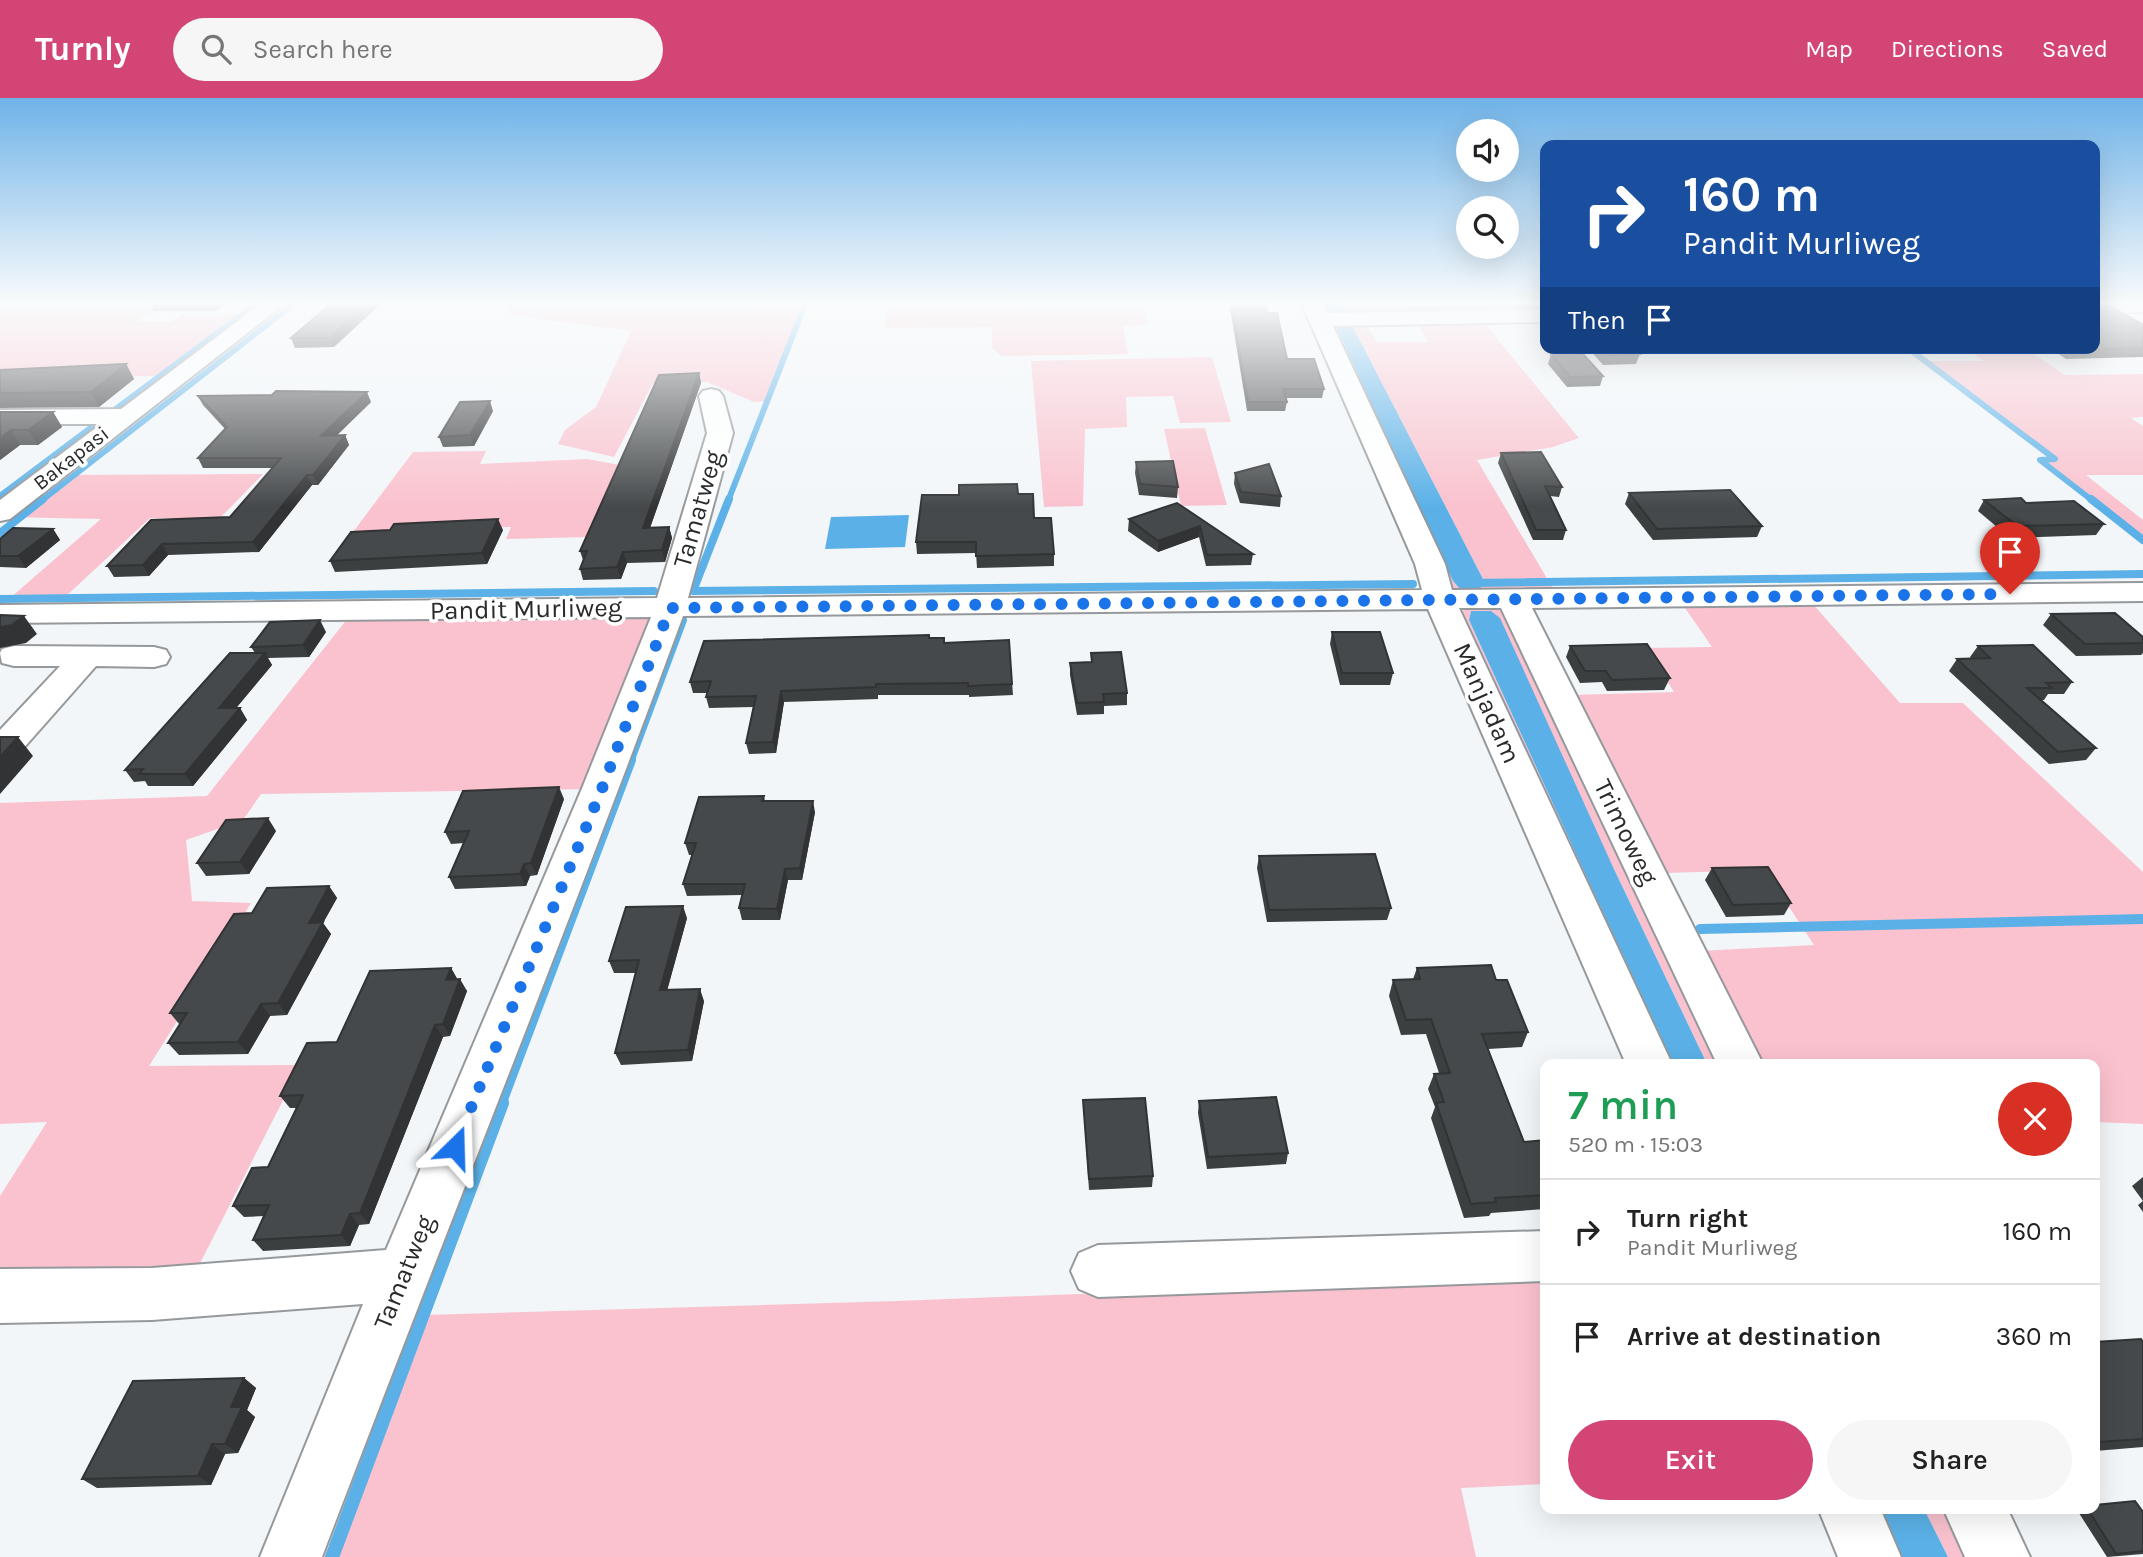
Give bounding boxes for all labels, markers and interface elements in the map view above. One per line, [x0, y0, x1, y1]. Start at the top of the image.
search box [173, 18, 663, 81]
text: Turnly [35, 30, 131, 68]
icon: search [197, 30, 235, 68]
text: Search here [253, 34, 393, 65]
text: Map [1805, 35, 1853, 63]
text: Directions [1891, 35, 2004, 63]
text: Saved [2042, 35, 2108, 63]
map controls [1456, 119, 1519, 259]
button: sound [1456, 119, 1519, 182]
text: 160 m [1683, 166, 1820, 223]
icon: right [1568, 168, 1659, 259]
button: search [1456, 196, 1519, 259]
text: Pandit Murliweg [1683, 225, 1920, 262]
icon: arrive [1640, 301, 1678, 339]
text: Then [1568, 305, 1626, 336]
street label: Bakapasi [28, 421, 114, 495]
street label: Tamatweg [667, 447, 730, 571]
pin [1980, 522, 2040, 594]
icon: arrive [1991, 533, 2029, 571]
street label: Pandit Murliweg [429, 592, 623, 626]
street label: Manjadam [1447, 638, 1527, 768]
street label: Trimoweg [1587, 774, 1665, 890]
text: 7 min [1568, 1080, 1678, 1130]
button: close [1998, 1082, 2072, 1156]
position arrow [418, 1110, 492, 1184]
text: 520 m · 15:03 [1568, 1131, 1703, 1158]
text: Turn right [1627, 1203, 1748, 1234]
street label: Tamatweg [367, 1210, 441, 1334]
icon: right [1568, 1213, 1606, 1251]
text: 160 m [2003, 1216, 2072, 1247]
text: Pandit Murliweg [1627, 1234, 1797, 1261]
icon: arrive [1568, 1318, 1606, 1356]
text: Arrive at destination [1627, 1321, 1881, 1352]
text: 360 m [1996, 1321, 2072, 1352]
button: Exit [1568, 1420, 1813, 1500]
button: Share [1827, 1420, 2072, 1500]

